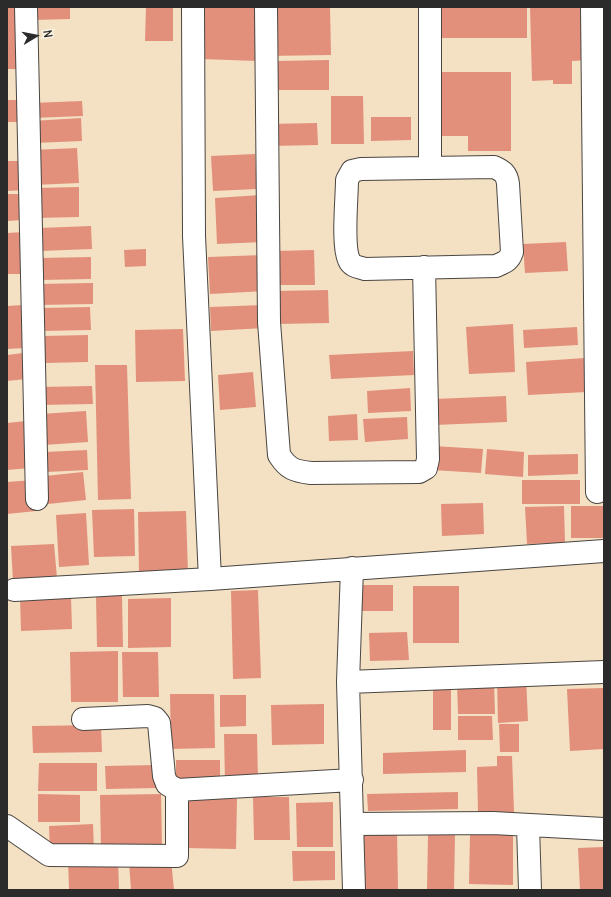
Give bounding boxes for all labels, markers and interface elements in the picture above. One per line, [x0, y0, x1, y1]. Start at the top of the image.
north arrow [16, 16, 56, 56]
text: N [40, 29, 55, 39]

